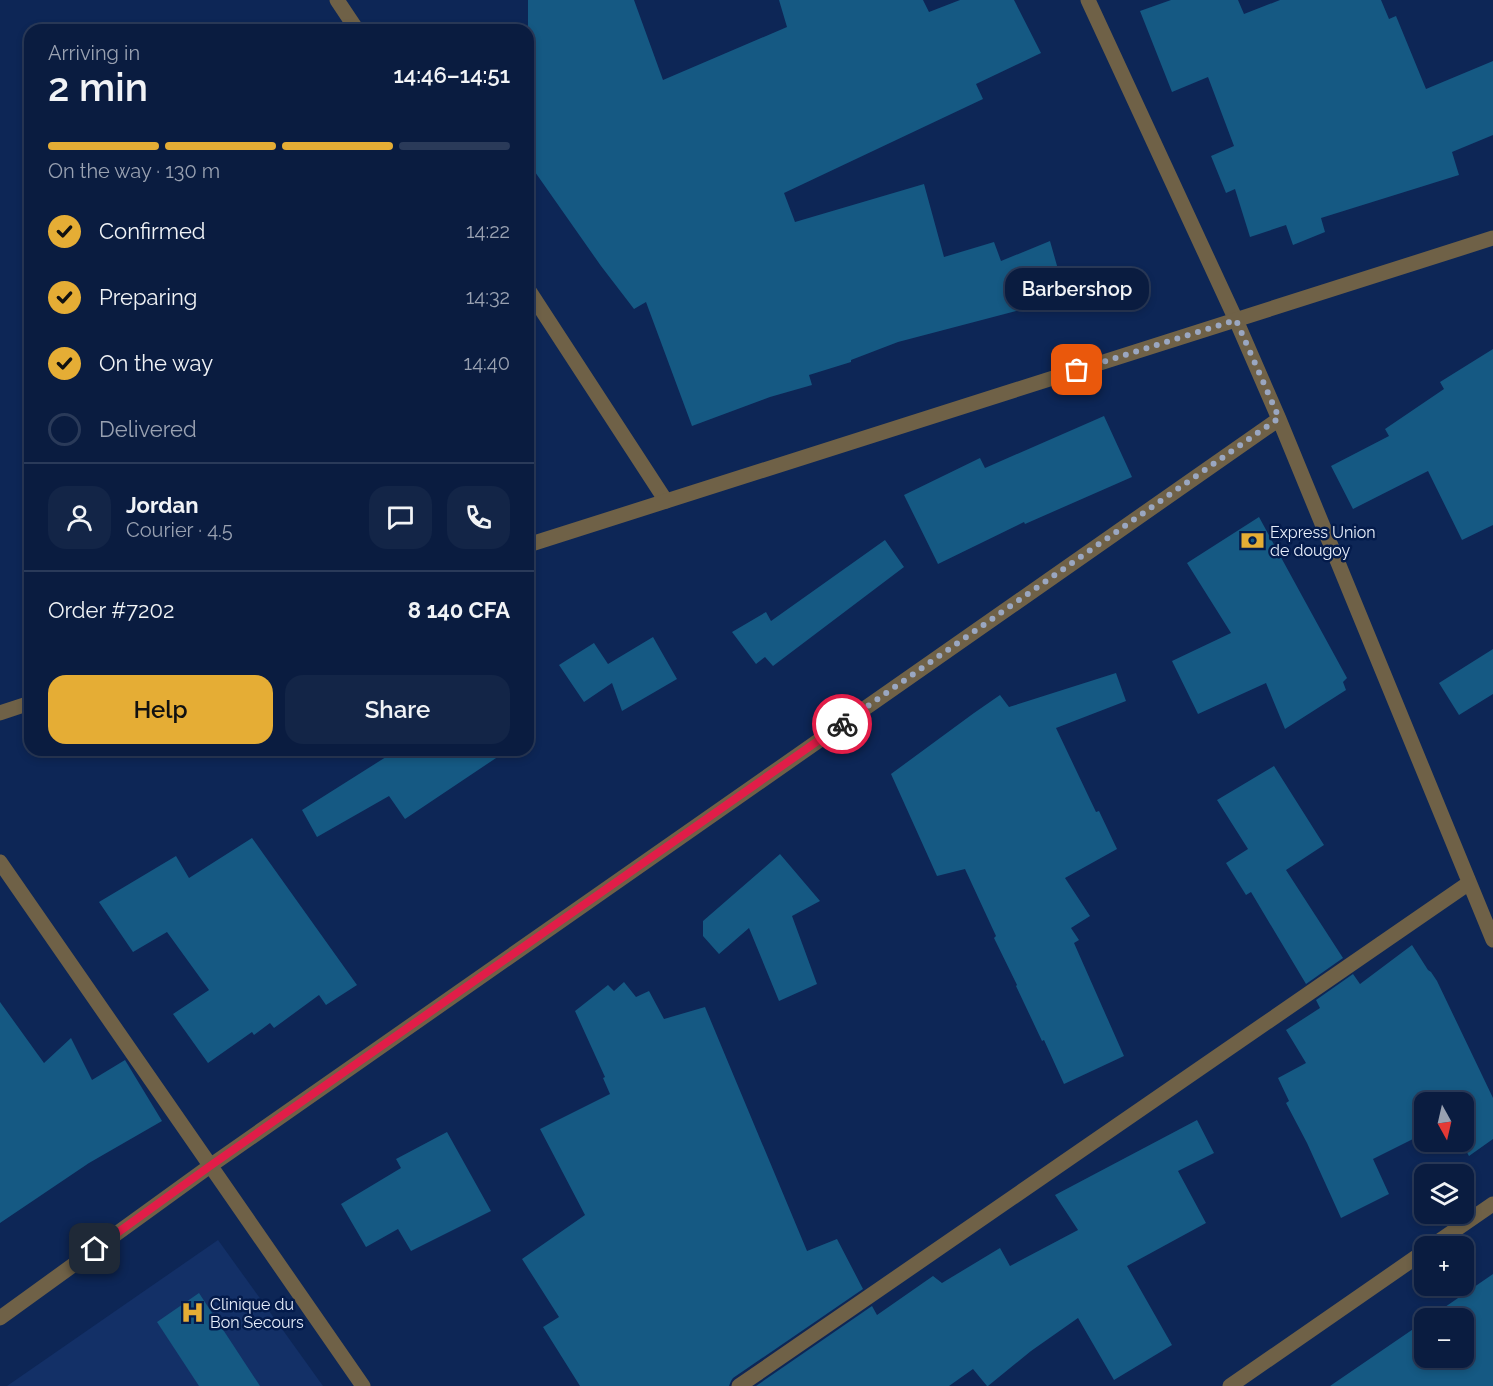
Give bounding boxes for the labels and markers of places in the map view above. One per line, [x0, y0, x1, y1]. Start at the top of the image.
callout: Barbershop [1005, 268, 1149, 310]
pin [1051, 344, 1102, 395]
place label: Express Union de dougoy [1270, 523, 1376, 560]
bank icon: Express Union de dougoy [1239, 528, 1265, 554]
pin [69, 1223, 120, 1274]
place label: Clinique du Bon Secours [210, 1295, 304, 1332]
hospital icon: Clinique du Bon Secours [179, 1300, 205, 1326]

